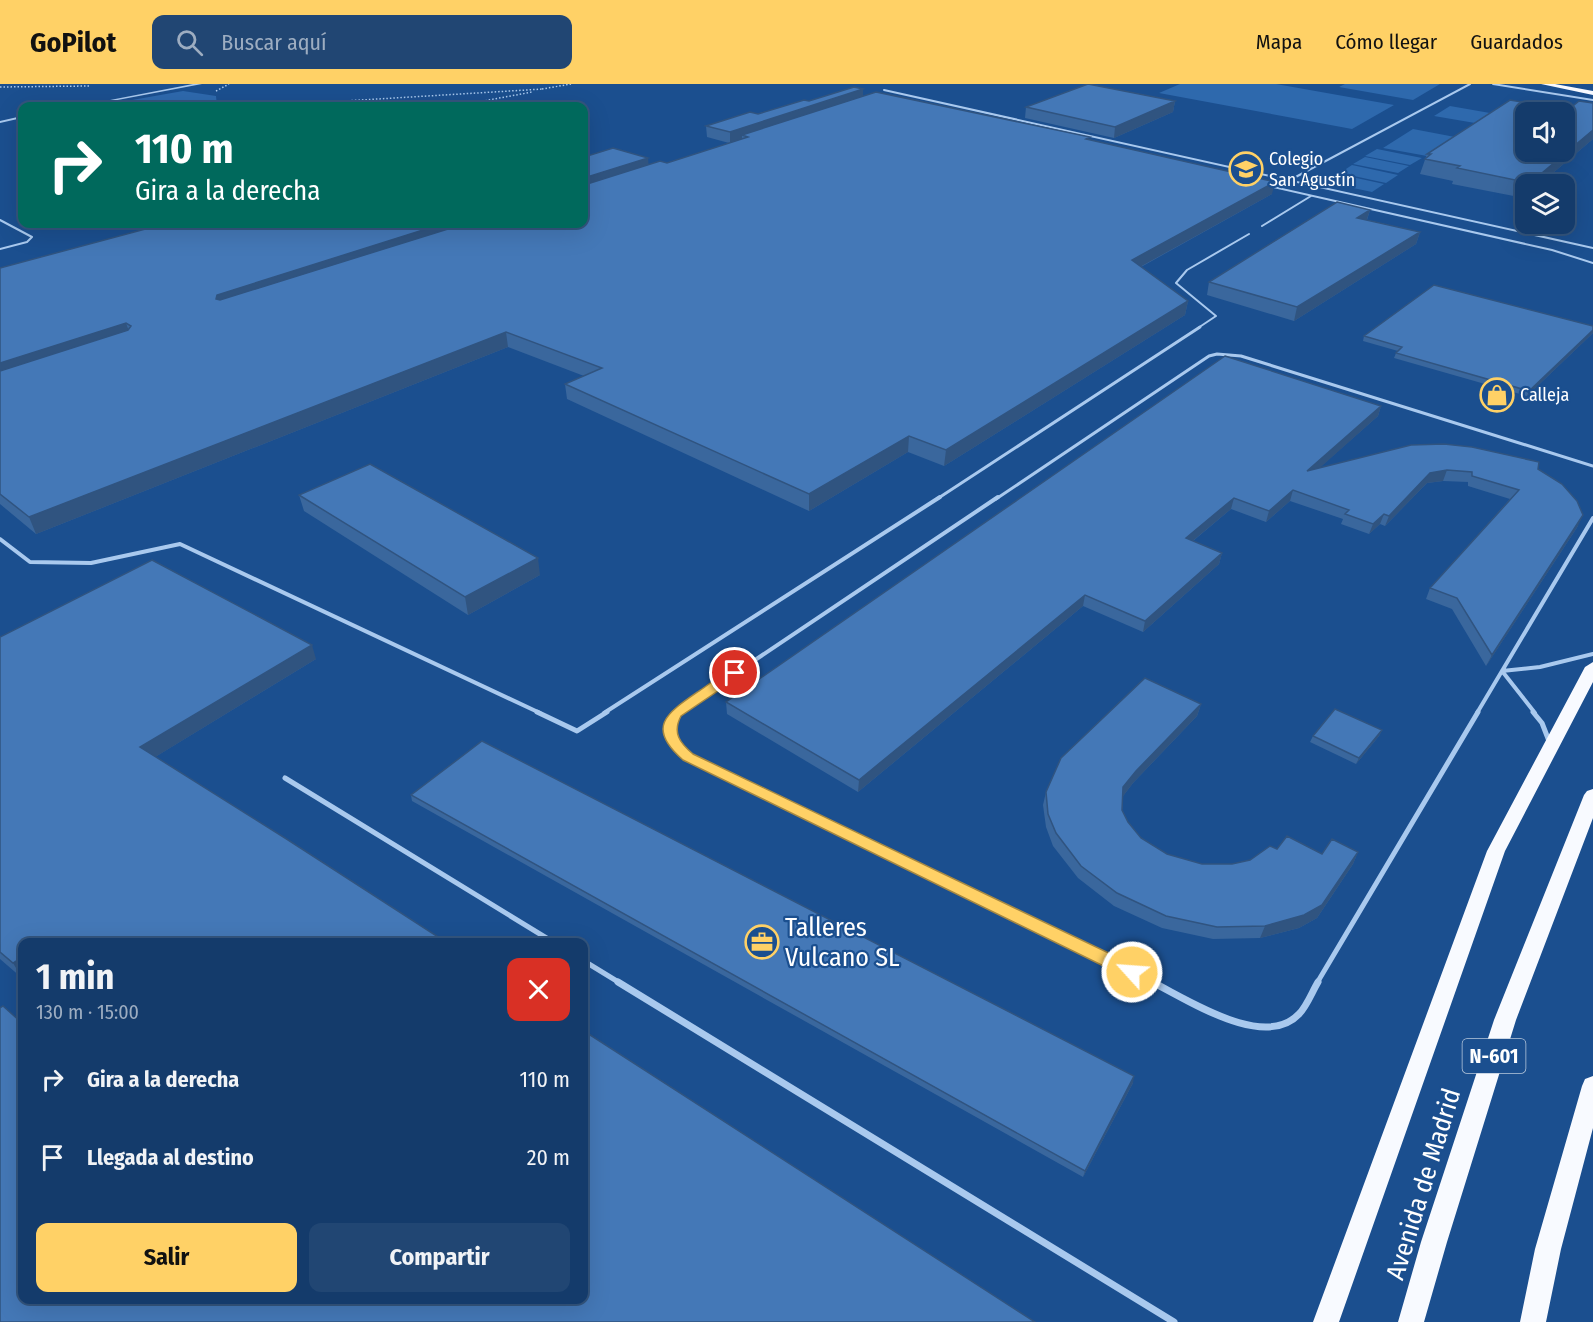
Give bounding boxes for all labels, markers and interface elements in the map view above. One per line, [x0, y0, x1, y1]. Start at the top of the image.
search box [152, 15, 572, 69]
text: GoPilot [30, 26, 116, 59]
icon: search [173, 26, 206, 59]
text: Buscar aquí [221, 29, 327, 56]
text: Mapa [1256, 29, 1302, 55]
text: Cómo llegar [1335, 29, 1437, 55]
text: Guardados [1470, 29, 1563, 55]
map controls [1515, 102, 1575, 234]
button: sound [1515, 102, 1575, 162]
text: 110 m [135, 124, 234, 174]
icon: right [36, 126, 114, 204]
place label: Colegio San Agustín [1269, 148, 1355, 191]
school or university icon: Colegio San Agustín [1228, 151, 1264, 187]
button: layers [1515, 174, 1575, 234]
text: Gira a la derecha [135, 175, 320, 207]
shop icon: Calleja [1479, 377, 1515, 413]
place label: Calleja [1520, 384, 1569, 406]
pin [709, 647, 760, 698]
icon: arrive [718, 656, 751, 689]
place label: Talleres Vulcano SL [785, 912, 900, 973]
office icon: Talleres Vulcano SL [744, 924, 780, 960]
position arrow [1100, 940, 1164, 1004]
text: 1 min [36, 955, 114, 999]
button: close [507, 958, 570, 1021]
text: 130 m · 15:00 [36, 1000, 139, 1024]
road number: N-601 [1462, 1039, 1526, 1073]
icon: right [36, 1063, 69, 1096]
text: Gira a la derecha [87, 1066, 239, 1093]
text: 110 m [520, 1066, 570, 1093]
street label: Avenida de Madrid [1380, 1085, 1467, 1284]
icon: arrive [36, 1141, 69, 1174]
text: Llegada al destino [87, 1144, 254, 1171]
text: 20 m [527, 1144, 570, 1171]
button: Salir [36, 1223, 297, 1292]
button: Compartir [309, 1223, 570, 1292]

